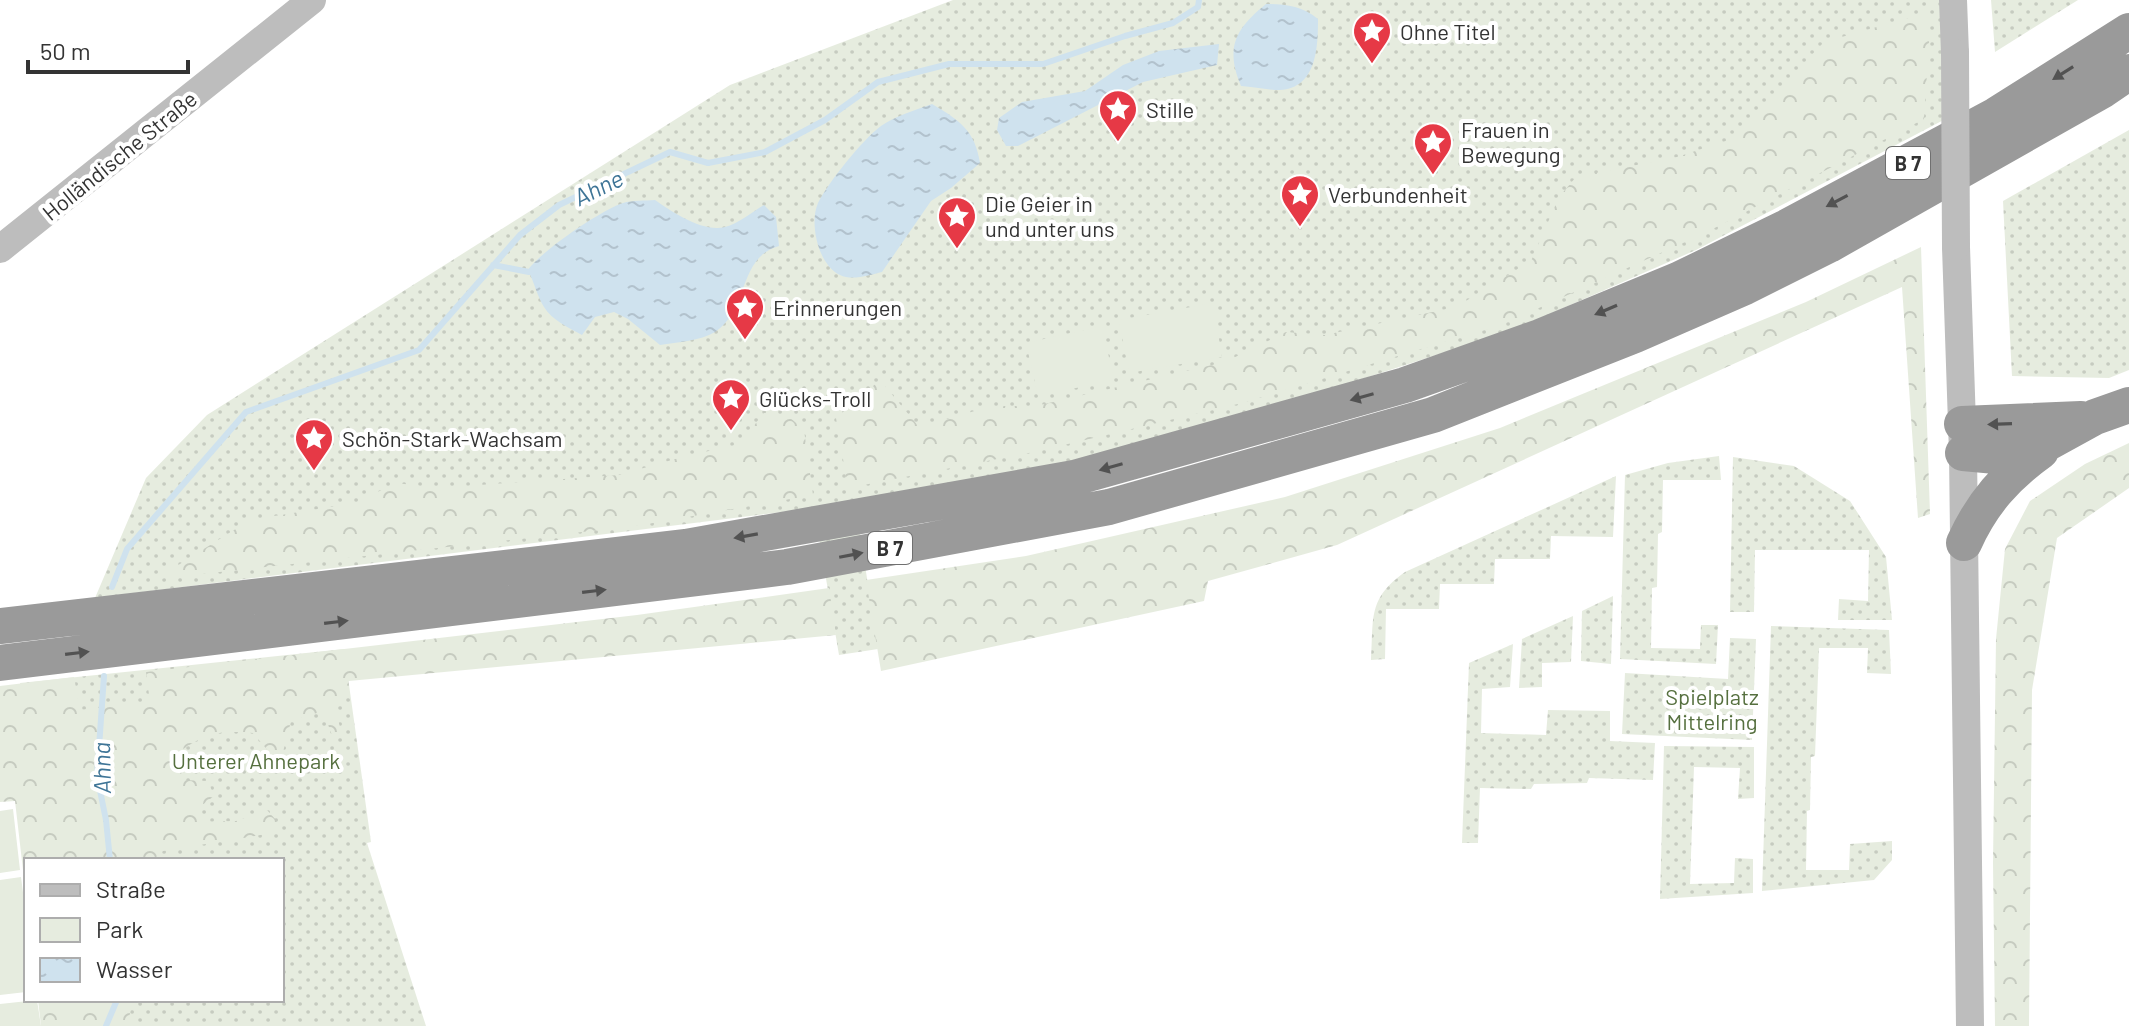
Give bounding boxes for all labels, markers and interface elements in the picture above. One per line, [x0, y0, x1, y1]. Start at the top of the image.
place icon: Ohne Titel [1351, 10, 1393, 65]
place label: Ohne Titel [1400, 18, 1496, 44]
scale bar [28, 24, 188, 74]
text: 50 m [40, 36, 91, 65]
one-way arrow [2052, 65, 2074, 79]
street label: Holländische Straße [37, 85, 201, 225]
place icon: Stille [1097, 88, 1139, 143]
place label: Stille [1146, 96, 1194, 122]
place label: Frauen in Bewegung [1461, 116, 1561, 167]
place icon: Frauen in Bewegung [1412, 121, 1454, 176]
road number: B 7 [1886, 147, 1930, 179]
water label: Ahne [569, 163, 627, 211]
place icon: Verbundenheit [1279, 173, 1321, 228]
place label: Verbundenheit [1328, 181, 1468, 207]
place label: Die Geier in und unter uns [985, 190, 1115, 241]
one-way arrow [1826, 193, 1848, 207]
place icon: Die Geier in und unter uns [936, 195, 978, 250]
place icon: Erinnerungen [724, 286, 766, 341]
place label: Erinnerungen [773, 294, 902, 320]
one-way arrow [1594, 303, 1618, 316]
place icon: Glücks-Troll [710, 377, 752, 432]
place label: Glücks-Troll [759, 385, 871, 411]
one-way arrow [1349, 391, 1373, 404]
place icon: Schön-Stark-Wachsam [293, 417, 335, 472]
one-way arrow [1987, 417, 2012, 430]
place label: Schön-Stark-Wachsam [342, 425, 562, 451]
one-way arrow [1099, 461, 1123, 474]
one-way arrow [733, 530, 758, 542]
road number: B 7 [868, 532, 912, 564]
one-way arrow [839, 549, 864, 561]
one-way arrow [582, 584, 607, 597]
one-way arrow [323, 615, 348, 628]
one-way arrow [65, 647, 90, 660]
park label: Spielplatz Mittelring [1665, 683, 1759, 734]
water label: Ahna [86, 742, 116, 794]
park label: Unterer Ahnepark [172, 747, 340, 773]
legend [24, 858, 284, 1002]
text: Straße [96, 874, 166, 903]
text: Park [96, 914, 143, 943]
text: Wasser [96, 954, 173, 983]

